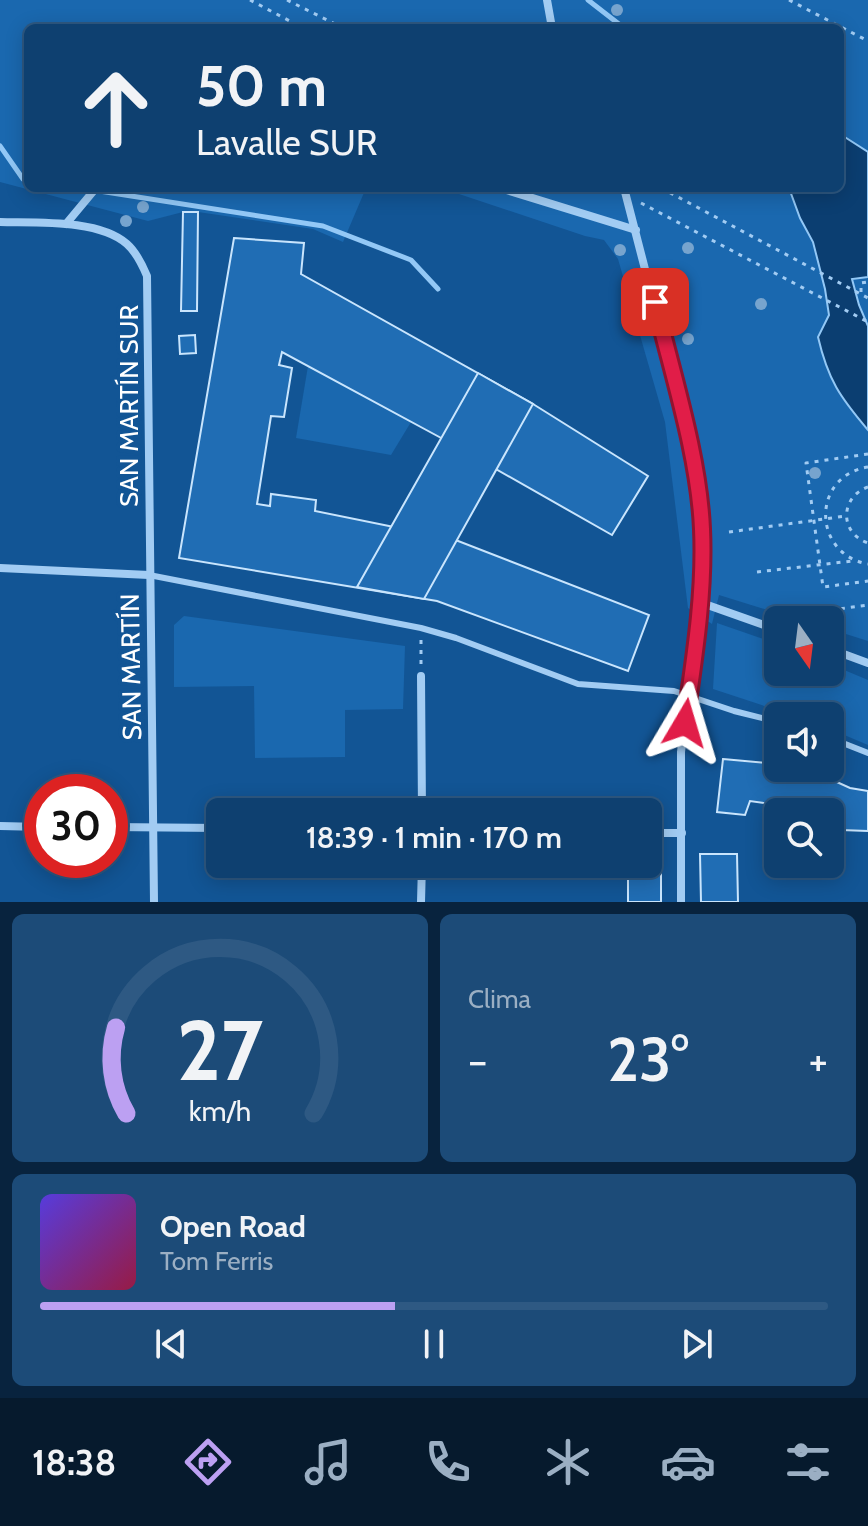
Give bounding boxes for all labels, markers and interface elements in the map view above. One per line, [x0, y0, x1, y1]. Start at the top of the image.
text: 50 m [196, 52, 327, 120]
icon: ahead [64, 56, 168, 160]
text: Lavalle SUR [196, 120, 378, 164]
pin [621, 268, 689, 336]
icon: arrive [633, 280, 677, 324]
street label: SAN MARTÍN SUR [113, 305, 145, 507]
street label: SAN MARTÍN [114, 593, 148, 741]
north arrow [764, 606, 844, 686]
map controls [764, 606, 844, 878]
position arrow [643, 681, 727, 765]
button: sound [764, 702, 844, 782]
speed limit sign: 30 [24, 774, 128, 878]
button: search [764, 798, 844, 878]
text: 18:39 · 1 min · 170 m [306, 819, 562, 856]
text: Clima [468, 983, 531, 1015]
text: 27 [177, 1000, 263, 1101]
text: 23° [607, 1023, 689, 1096]
text: − [468, 1034, 487, 1087]
text: + [809, 1034, 828, 1087]
text: km/h [189, 1093, 251, 1128]
text: Open Road [160, 1208, 306, 1245]
text: Tom Ferris [160, 1245, 273, 1277]
icon: previous [149, 1322, 193, 1366]
icon: pause [412, 1322, 456, 1366]
icon: next [675, 1322, 719, 1366]
icon: directions [180, 1434, 236, 1490]
icon: music [300, 1434, 356, 1490]
icon: phone [420, 1434, 476, 1490]
icon: climate [540, 1434, 596, 1490]
icon: car [660, 1434, 716, 1490]
icon: filters [780, 1434, 836, 1490]
text: 18:38 [32, 1440, 116, 1484]

